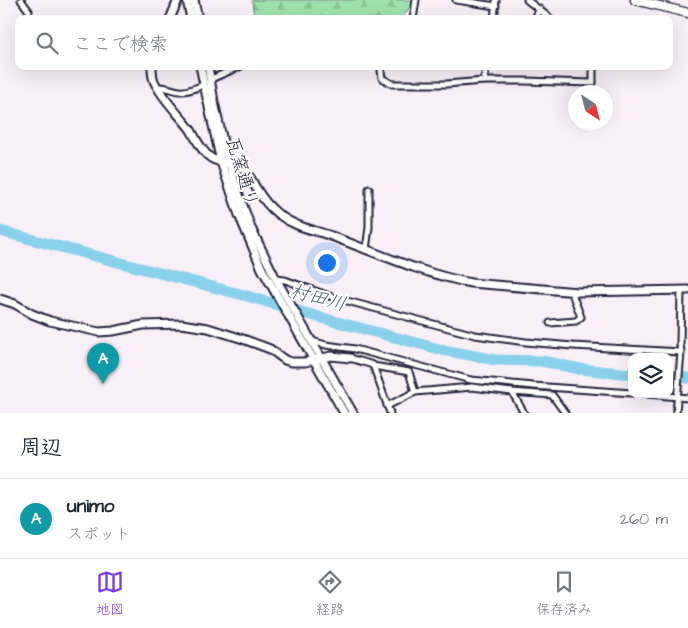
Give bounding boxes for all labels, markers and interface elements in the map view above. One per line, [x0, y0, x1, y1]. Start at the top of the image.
search box [15, 15, 673, 70]
icon: search [33, 29, 61, 57]
text: ここで検索 [73, 31, 168, 58]
north arrow [568, 85, 613, 130]
street label: 瓦窯通り [220, 134, 264, 210]
your location [314, 250, 340, 276]
water label: 村田川 [287, 278, 349, 318]
pin: A [87, 343, 119, 384]
map controls [628, 353, 673, 398]
button: layers [628, 353, 673, 398]
text: 周辺 [20, 433, 62, 462]
text: unimo [67, 493, 115, 520]
text: A [31, 508, 41, 530]
text: 260 m [620, 508, 668, 530]
text: スポット [67, 523, 131, 545]
tab: 地図 [96, 568, 124, 620]
tab: 経路 [316, 568, 344, 620]
tab: 保存済み [536, 568, 592, 620]

